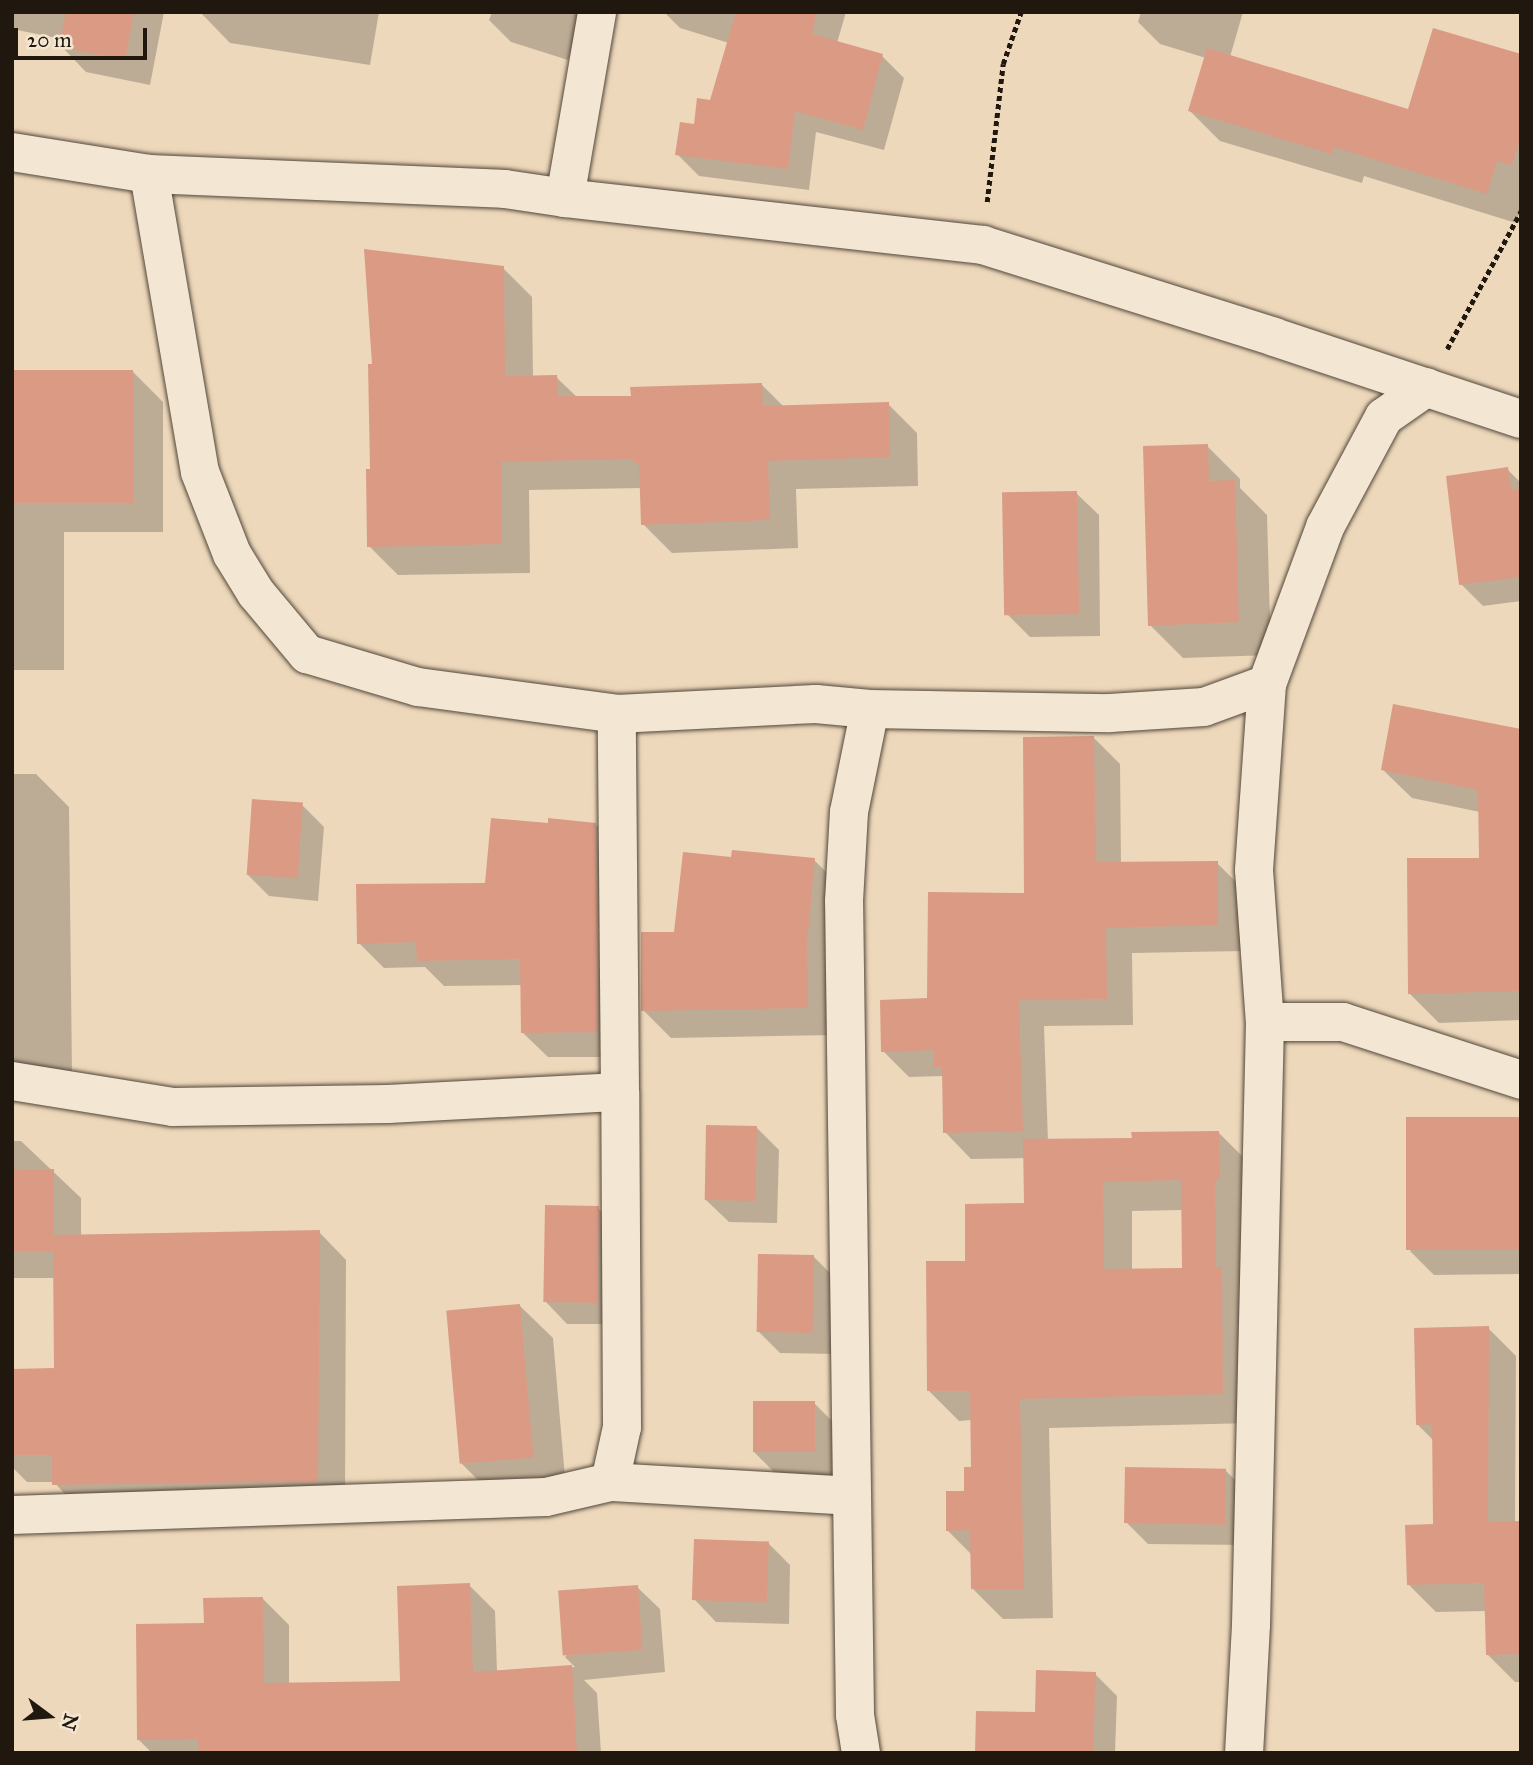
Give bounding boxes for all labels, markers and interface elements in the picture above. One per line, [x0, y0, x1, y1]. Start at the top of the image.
scale bar [18, 14, 150, 58]
text: 20 m [27, 27, 72, 53]
north arrow [14, 1681, 84, 1751]
text: N [56, 1711, 83, 1733]

